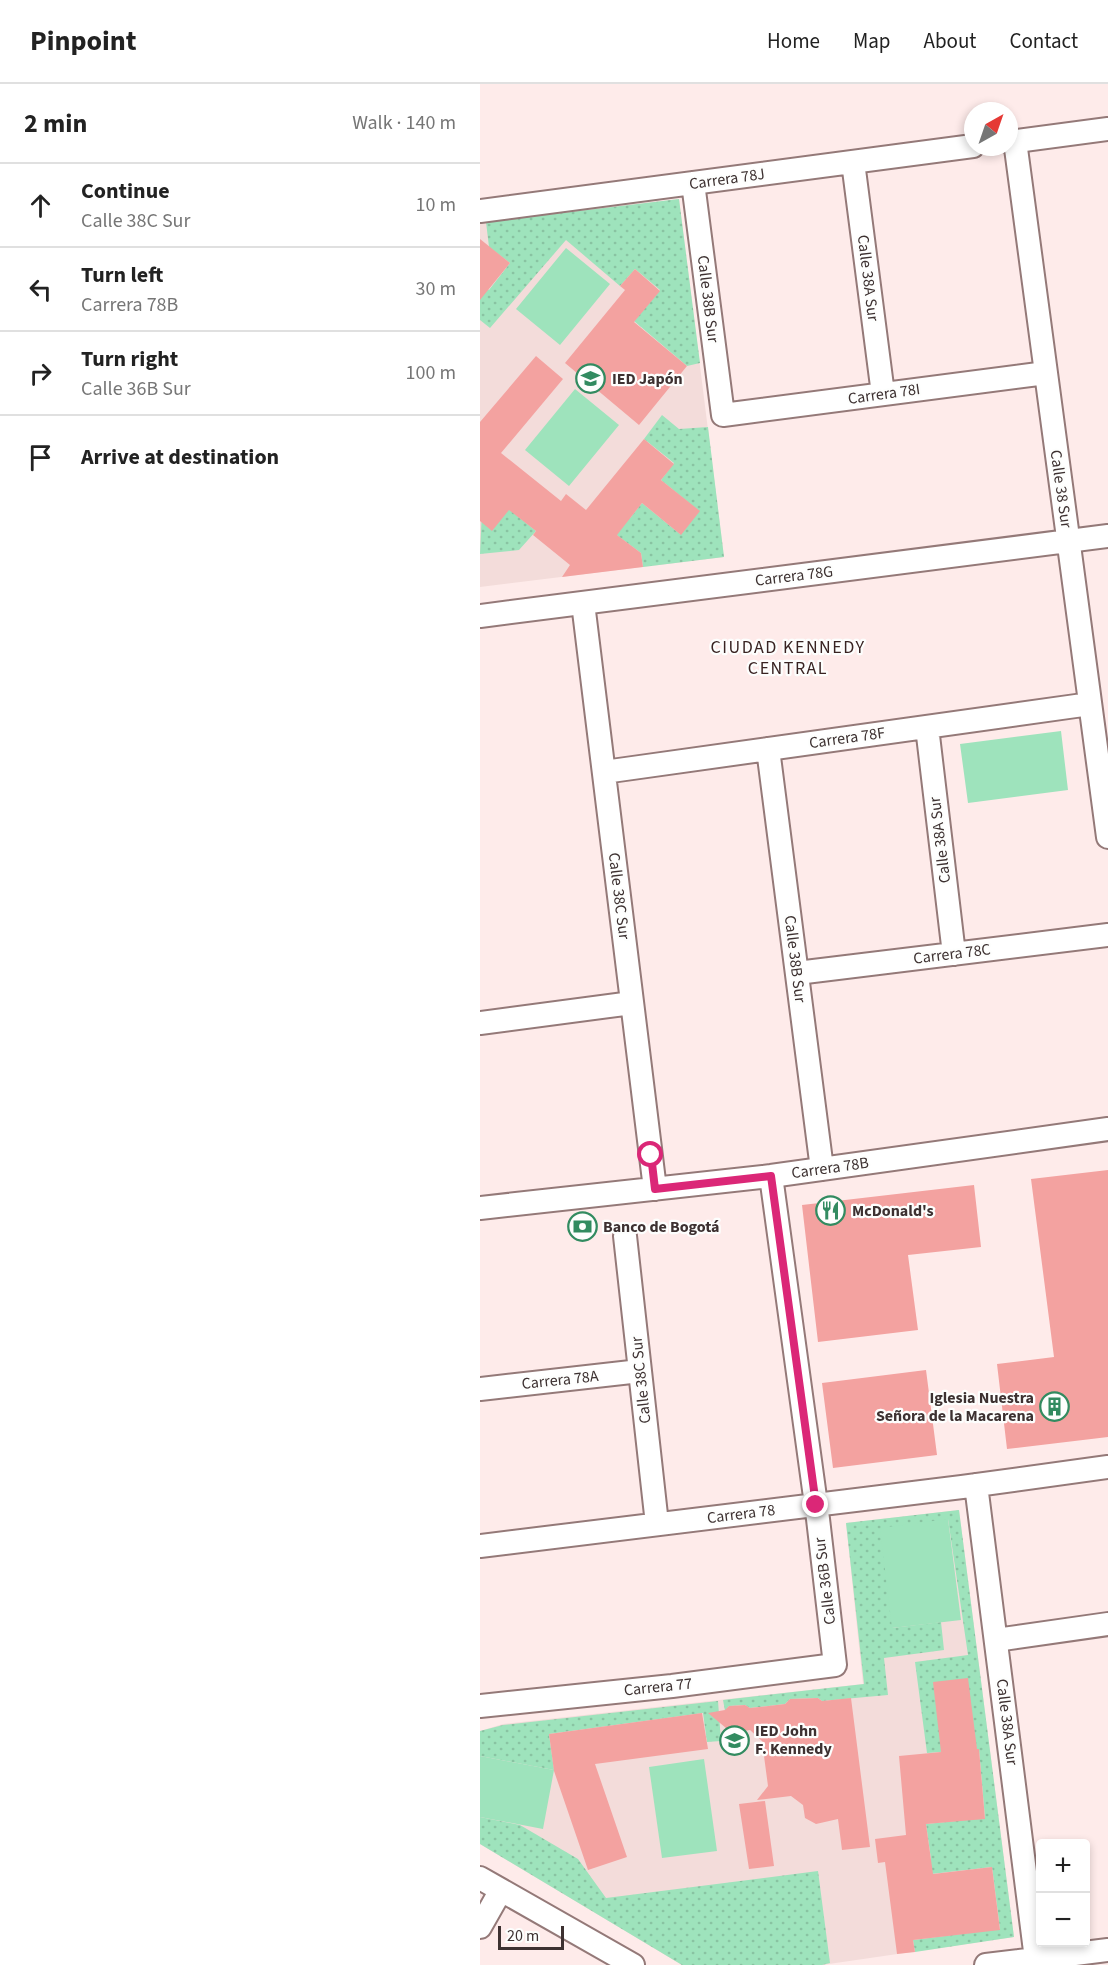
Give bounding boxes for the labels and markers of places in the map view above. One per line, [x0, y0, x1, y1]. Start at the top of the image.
school or university icon: IED Japón [575, 363, 607, 395]
place label: IED Japón [612, 368, 683, 390]
restaurant icon: McDonald's [815, 1195, 847, 1227]
place label: McDonald's [852, 1200, 934, 1222]
bank icon: Banco de Bogotá [566, 1211, 598, 1243]
place label: Banco de Bogotá [603, 1216, 720, 1238]
place label: Iglesia Nuestra Señora de la Macarena [876, 1387, 1034, 1427]
building icon: Iglesia Nuestra Señora de la Macarena [1039, 1391, 1071, 1423]
place label: IED John F. Kennedy [755, 1720, 833, 1760]
school or university icon: IED John F. Kennedy [718, 1724, 750, 1756]

